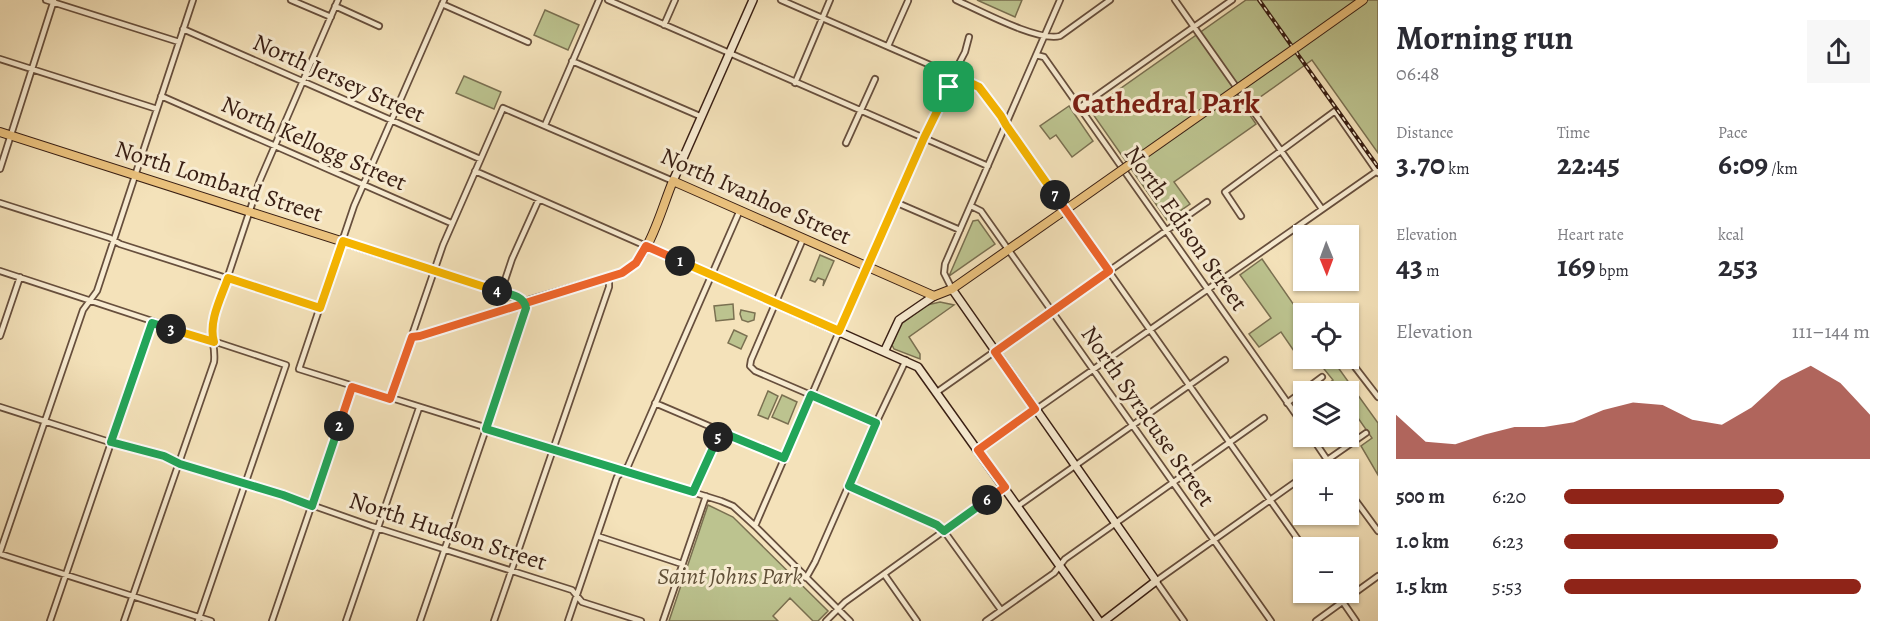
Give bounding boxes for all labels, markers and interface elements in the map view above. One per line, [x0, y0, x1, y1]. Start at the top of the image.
text: Morning run [1396, 15, 1573, 60]
button: share [1807, 20, 1870, 83]
street label: North Jersey Street [248, 26, 430, 130]
text: 06:48 [1396, 60, 1439, 87]
pin [923, 61, 974, 112]
icon: arrive [932, 70, 965, 103]
district label: Cathedral Park [1072, 83, 1260, 123]
street label: North Kellogg Street [216, 88, 412, 198]
text: Distance [1396, 122, 1453, 144]
text: Time [1557, 122, 1590, 144]
text: Pace [1718, 122, 1748, 144]
street label: North Lombard Street [111, 132, 327, 230]
street label: North Edison Street [1117, 139, 1255, 317]
street label: North Ivanhoe Street [656, 140, 856, 252]
text: 3.70 [1396, 144, 1445, 184]
text: 22:45 [1557, 144, 1620, 184]
text: 6:09 [1718, 144, 1768, 184]
text: km [1445, 158, 1470, 180]
text: /km [1768, 158, 1798, 180]
pin: 7 [1040, 180, 1070, 210]
text: 7 [1052, 184, 1058, 206]
text: Elevation [1396, 224, 1457, 246]
text: Heart rate [1557, 224, 1624, 246]
text: kcal [1718, 224, 1744, 246]
north arrow [1293, 225, 1359, 291]
map controls [1293, 225, 1359, 603]
pin: 1 [665, 246, 695, 276]
text: 43 [1396, 246, 1423, 286]
text: 169 [1557, 246, 1596, 286]
text: 253 [1718, 246, 1758, 286]
text: 1 [677, 250, 683, 272]
text: m [1423, 260, 1439, 282]
text: bpm [1596, 260, 1629, 282]
pin: 4 [482, 276, 512, 306]
text: 4 [493, 280, 501, 302]
button: locate [1293, 303, 1359, 369]
pin: 3 [156, 314, 186, 344]
text: 3 [168, 318, 174, 340]
text: Elevation [1396, 318, 1473, 345]
text: 111–144 m [1792, 318, 1870, 345]
street label: North Syracuse Street [1074, 319, 1222, 513]
button: layers [1293, 381, 1359, 447]
pin: 2 [324, 411, 354, 441]
text: 2 [335, 415, 343, 437]
pin: 5 [703, 422, 733, 452]
text: 5 [715, 426, 721, 448]
button: + [1293, 459, 1359, 525]
text: 500 m [1396, 483, 1445, 510]
text: 6:20 [1492, 483, 1526, 510]
street label: North Hudson Street [345, 484, 551, 578]
pin: 6 [972, 485, 1002, 515]
text: 6 [983, 489, 991, 511]
text: 1.0 km [1396, 528, 1449, 555]
text: 6:23 [1492, 528, 1524, 555]
button: − [1293, 537, 1359, 603]
park label: Saint Johns Park [657, 560, 803, 592]
text: 1.5 km [1396, 573, 1448, 600]
text: 5:53 [1492, 573, 1522, 600]

